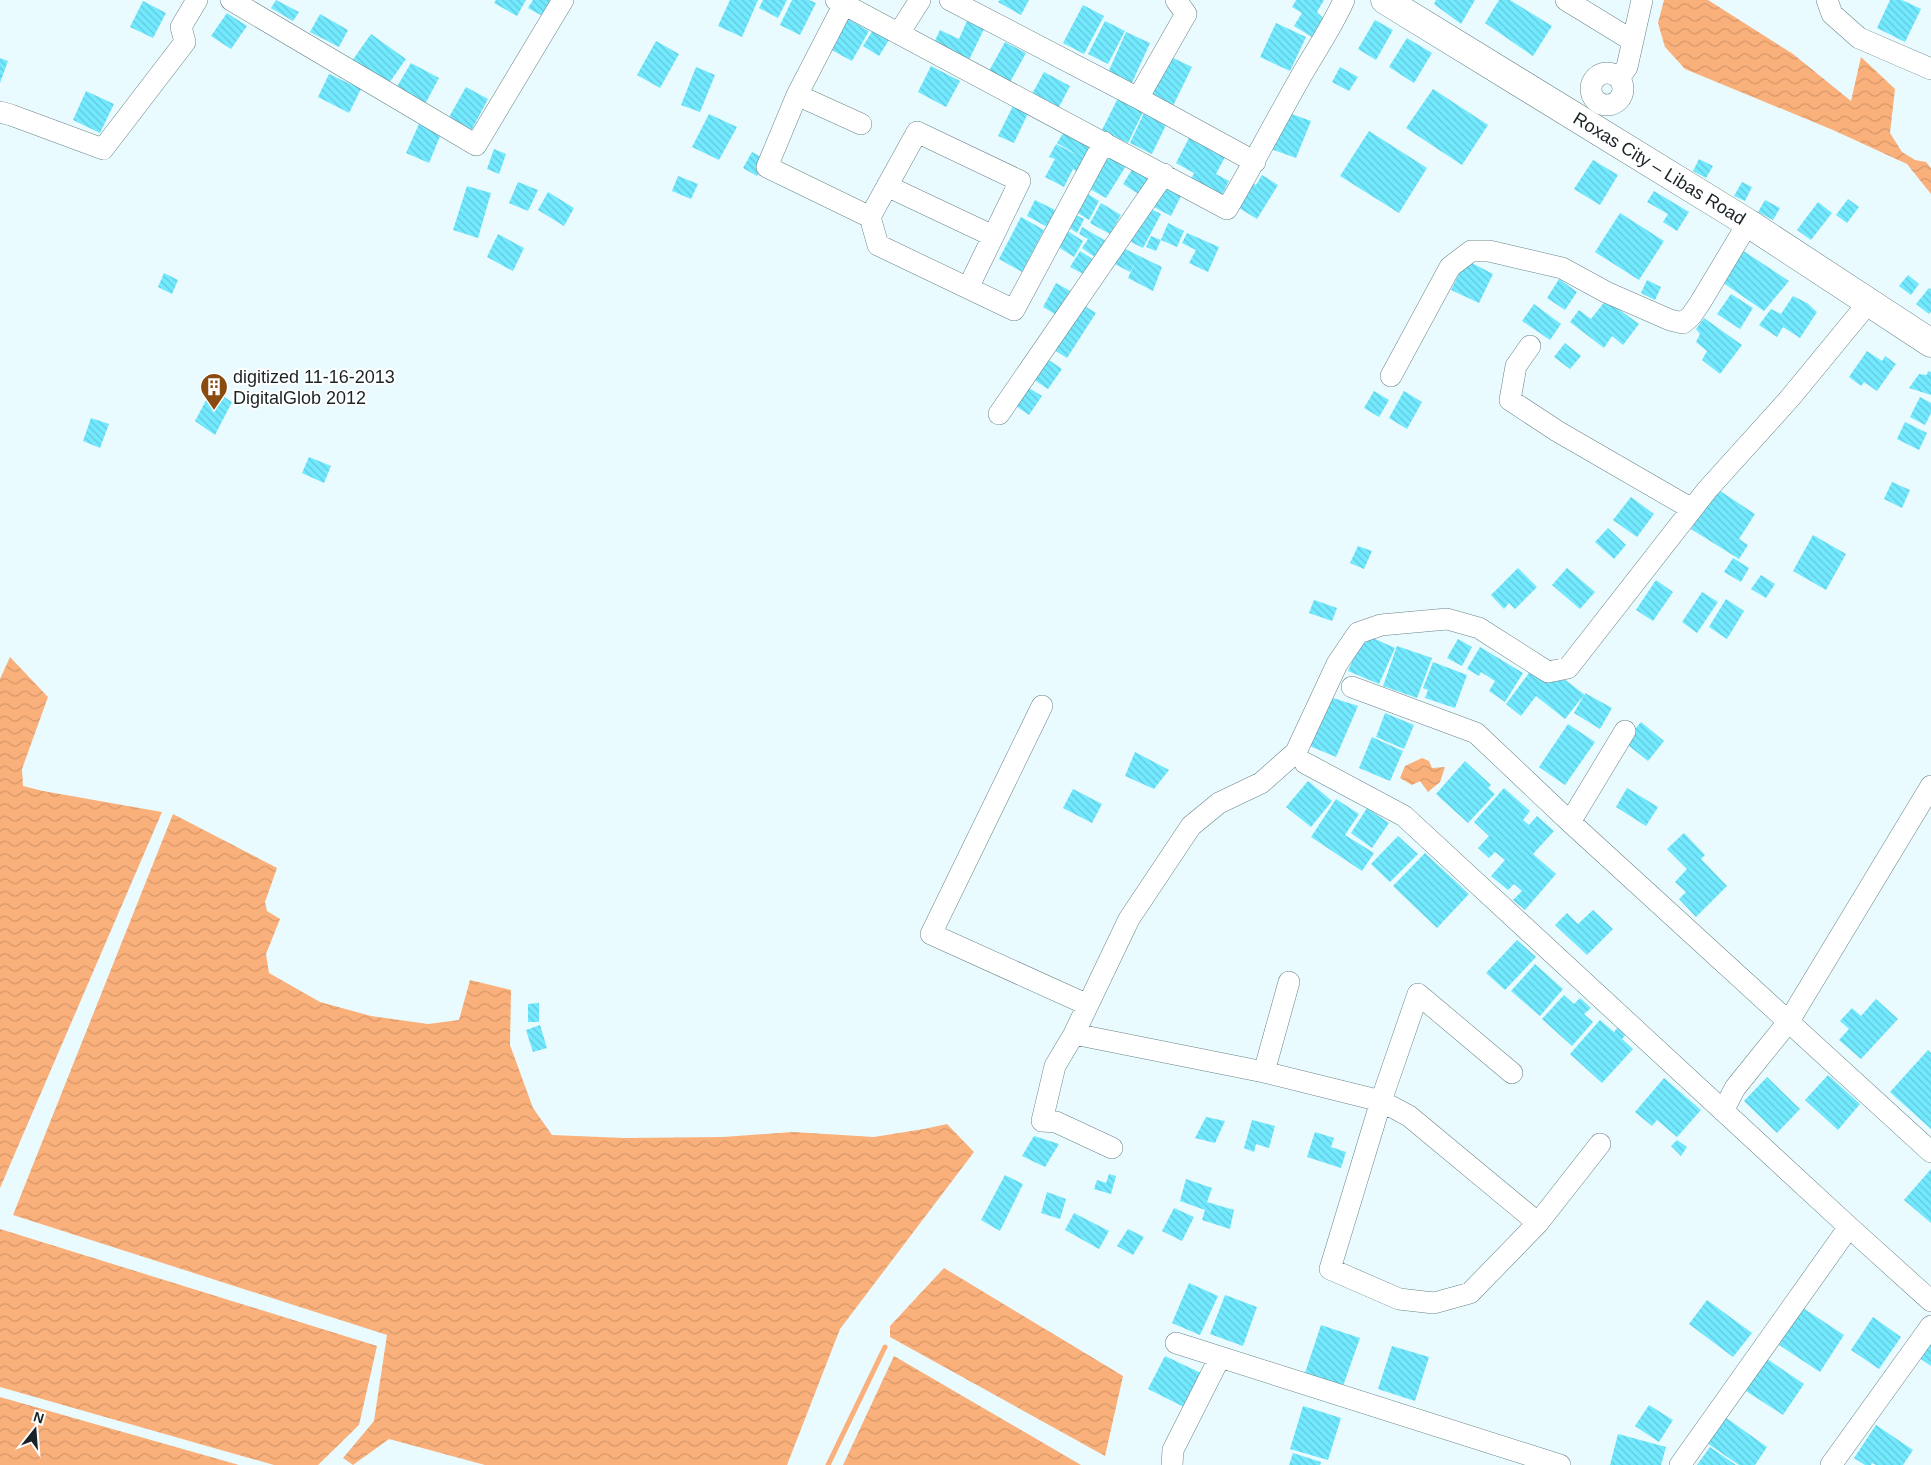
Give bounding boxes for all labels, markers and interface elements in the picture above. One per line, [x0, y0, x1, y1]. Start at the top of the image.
street label: Roxas City – Libas Road [1570, 108, 1749, 229]
place label: digitized 11-16-2013 DigitalGlob 2012 [233, 367, 395, 408]
building icon: digitized 11-16-2013 DigitalGlob 2012 [199, 372, 229, 411]
north arrow [10, 1405, 60, 1455]
text: N [32, 1408, 46, 1427]

